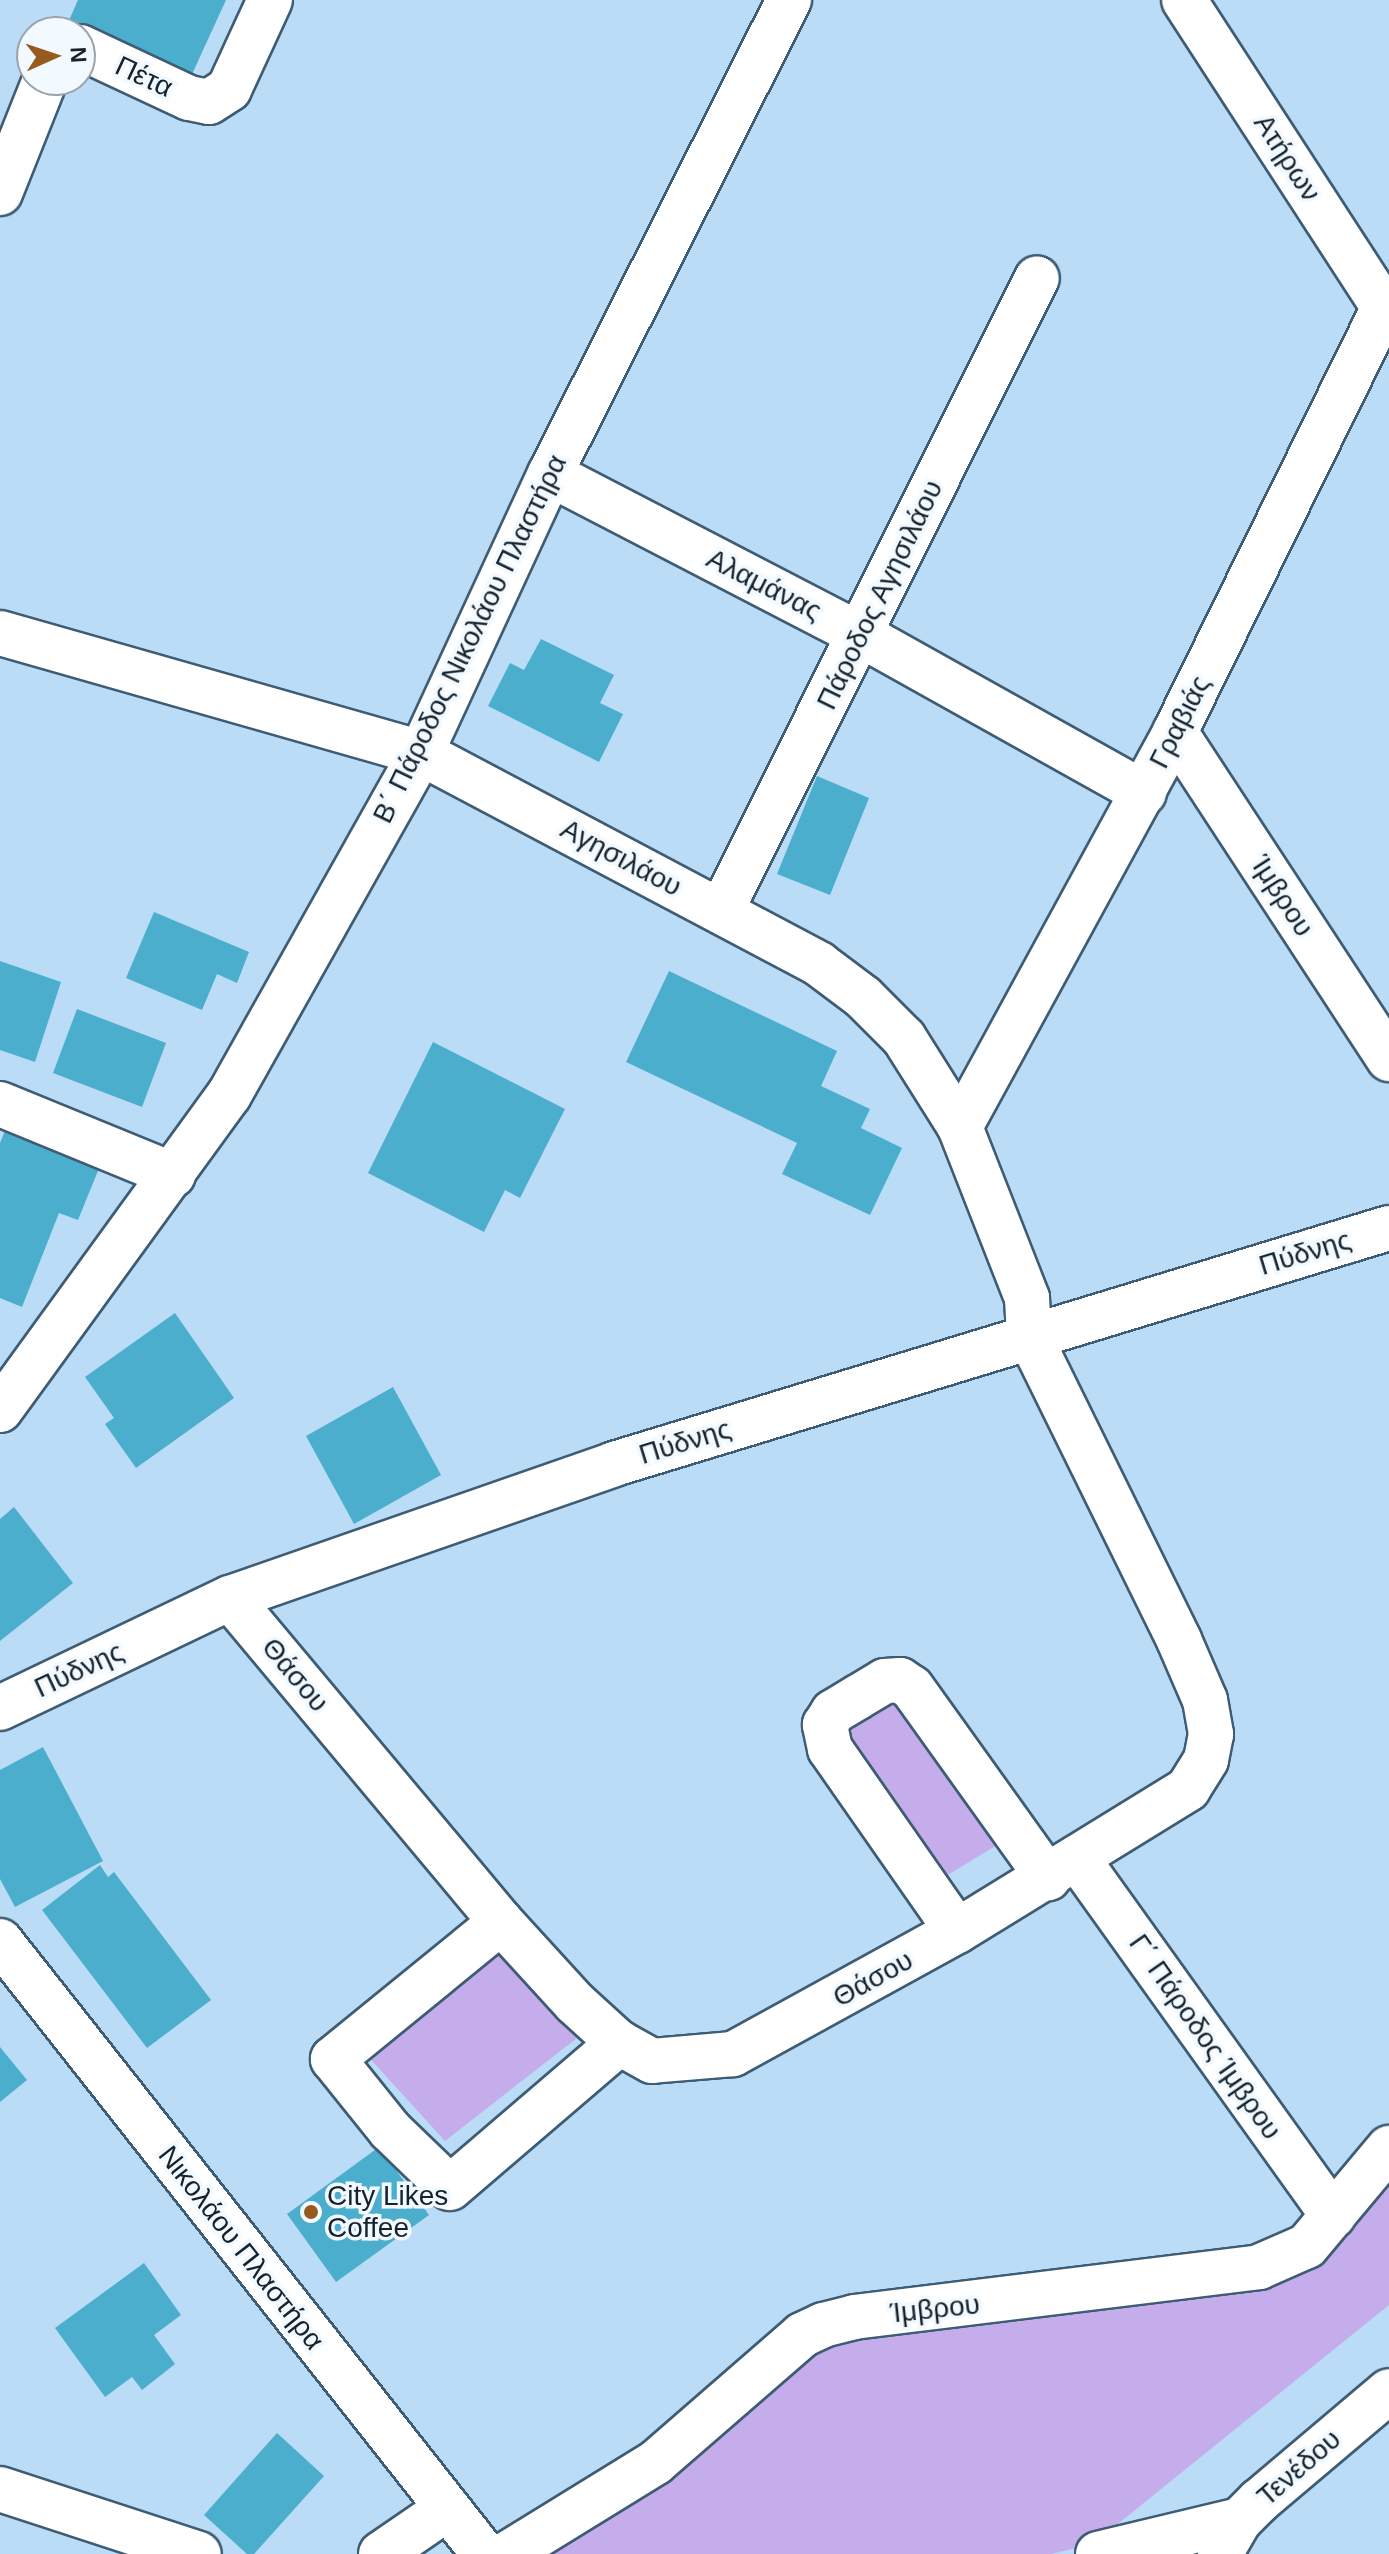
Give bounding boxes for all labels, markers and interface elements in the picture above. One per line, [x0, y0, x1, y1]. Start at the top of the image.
north arrow [16, 16, 96, 96]
text: N [66, 46, 91, 63]
street label: Πέτα [110, 49, 178, 105]
street label: Ατήρων [1246, 108, 1328, 208]
street label: Β΄ Πάροδος Νικολάου Πλαστήρα [366, 449, 574, 829]
street label: Πάροδος Αγησιλάου [810, 474, 950, 716]
street label: Αλαμάνας [701, 542, 827, 628]
street label: Γραβιάς [1142, 670, 1218, 774]
street label: Αγησιλάου [555, 812, 687, 904]
street label: Ίμβρου [1243, 849, 1321, 943]
street label: Πύδνης [1255, 1223, 1355, 1283]
street label: Πύδνης [635, 1412, 735, 1472]
street label: Θάσου [254, 1631, 336, 1719]
street label: Πύδνης [29, 1635, 129, 1705]
street label: Γ΄ Πάροδος Ίμβρου [1122, 1928, 1288, 2146]
street label: Θάσου [827, 1943, 919, 2015]
street label: Νικολάου Πλαστήρα [151, 2139, 331, 2357]
place label: City Likes Coffee [327, 2179, 448, 2245]
marker: City Likes Coffee [302, 2203, 320, 2221]
street label: Ίμβρου [889, 2288, 981, 2330]
street label: Τενέδου [1250, 2423, 1348, 2513]

